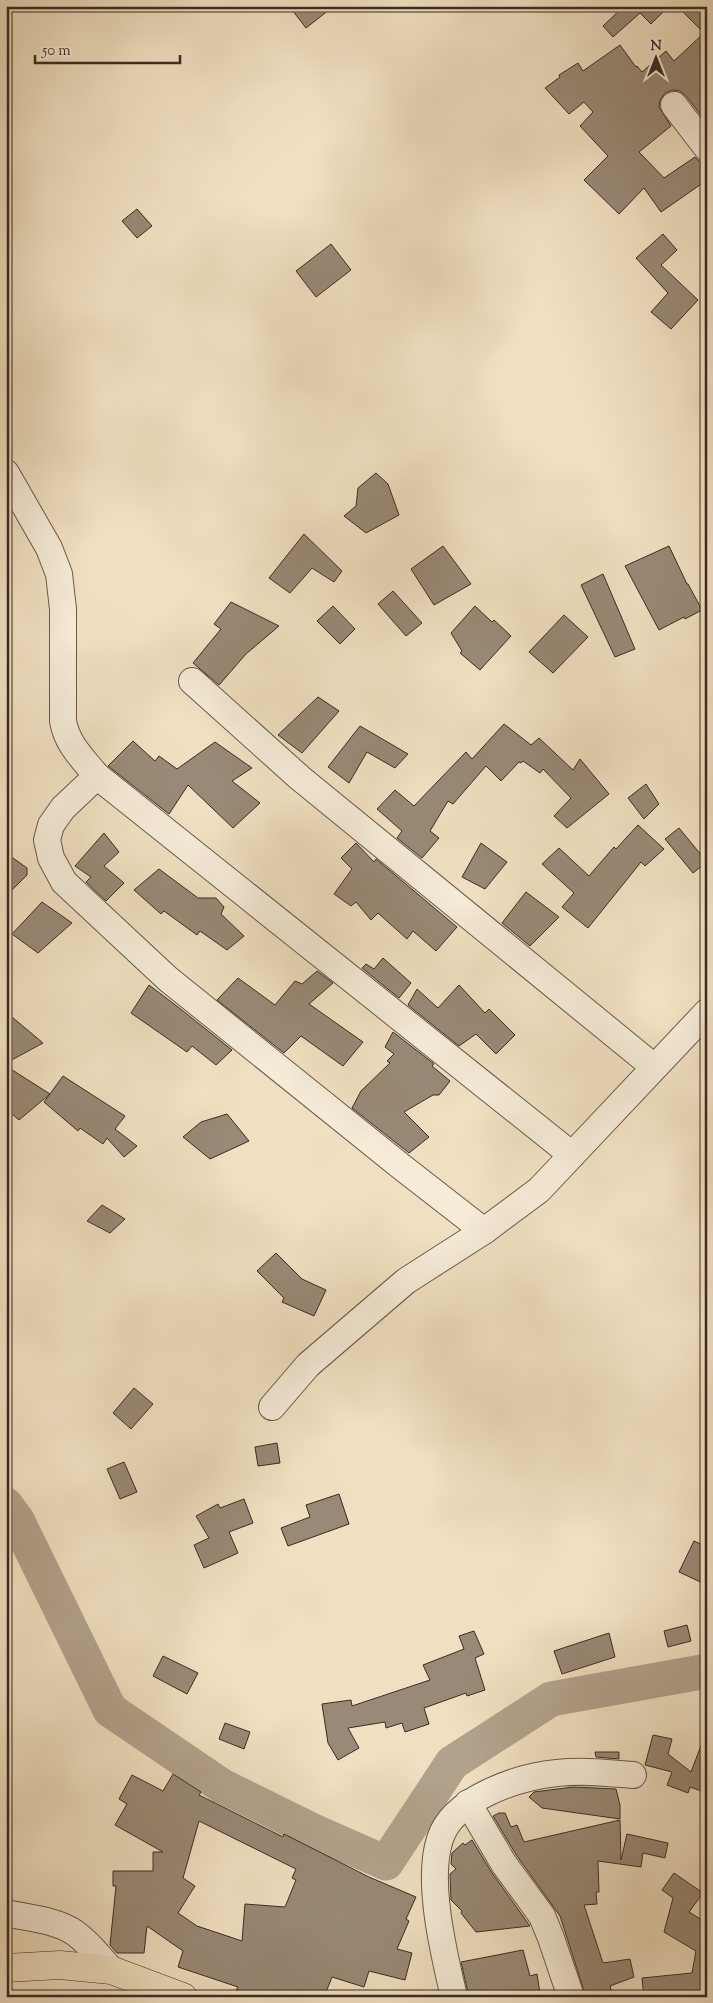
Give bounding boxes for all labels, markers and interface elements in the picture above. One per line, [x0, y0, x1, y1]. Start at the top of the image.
scale bar [35, 32, 180, 64]
north arrow [630, 32, 680, 82]
text: N [650, 37, 662, 57]
text: 50 m [41, 41, 71, 62]

